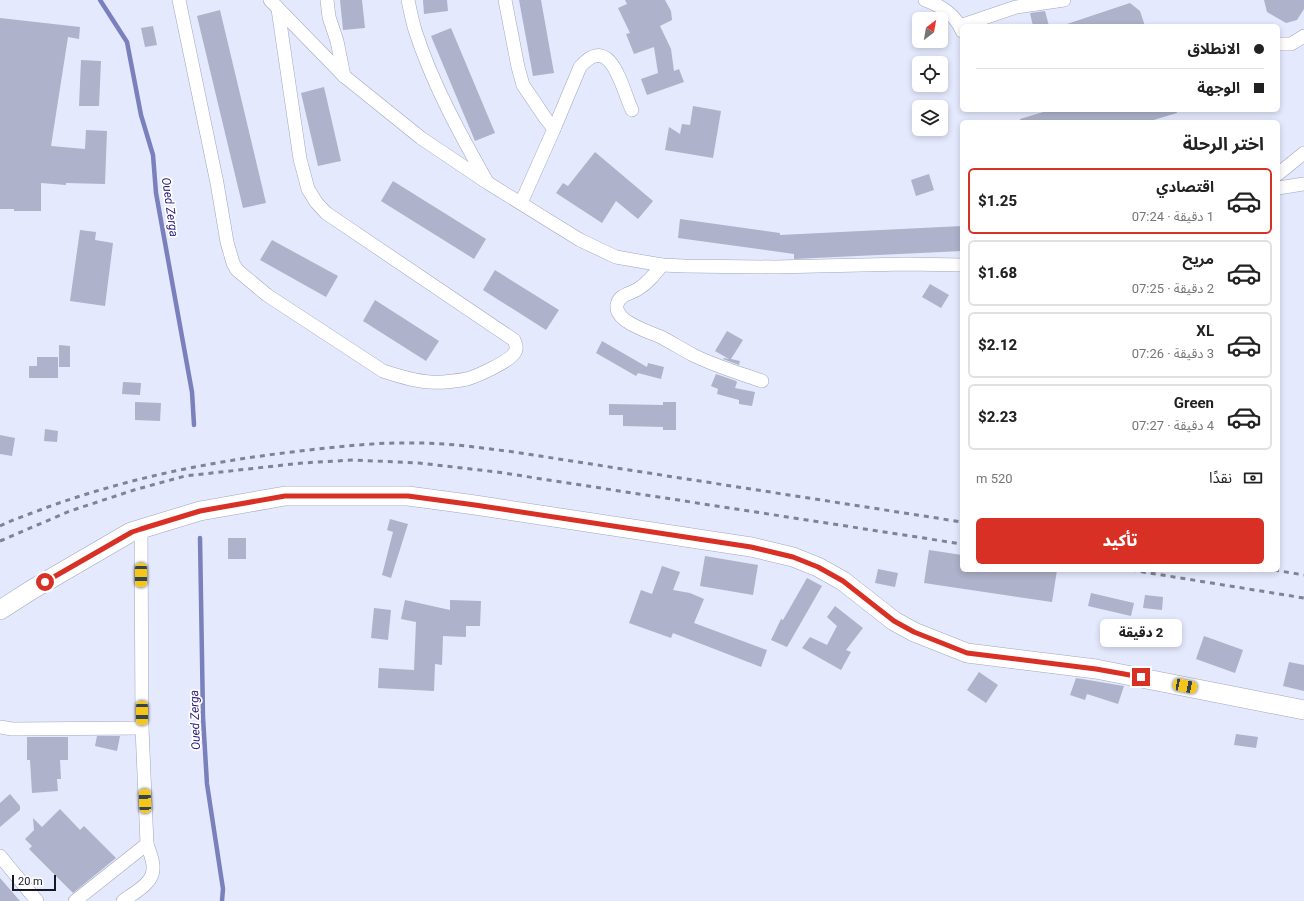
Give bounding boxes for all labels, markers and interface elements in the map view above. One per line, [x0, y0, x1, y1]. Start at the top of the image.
north arrow [912, 12, 948, 48]
map controls [912, 12, 948, 136]
text: الانطلاق [1188, 40, 1240, 58]
button: locate [912, 56, 948, 92]
text: الوجهة [1197, 79, 1240, 97]
button: layers [912, 100, 948, 136]
text: اختر الرحلة [1183, 133, 1264, 154]
water label: Oued Zerga [159, 176, 181, 238]
text: اقتصادي [1156, 178, 1214, 196]
icon: car [1226, 183, 1262, 219]
text: $1.25 [978, 192, 1017, 210]
text: 1 دقيقة · 07:24 [1132, 209, 1214, 224]
text: مريح [1182, 250, 1214, 268]
icon: car [1226, 255, 1262, 291]
text: $1.68 [978, 264, 1017, 282]
text: 2 دقيقة · 07:25 [1132, 281, 1214, 296]
text: XL [1196, 322, 1214, 340]
icon: car [1226, 327, 1262, 363]
text: $2.12 [978, 336, 1017, 354]
text: 3 دقيقة · 07:26 [1132, 346, 1214, 361]
text: Green [1174, 394, 1214, 412]
icon: car [1226, 399, 1262, 435]
text: $2.23 [978, 408, 1017, 426]
text: 4 دقيقة · 07:27 [1132, 418, 1214, 433]
icon: cash [1242, 467, 1264, 489]
text: نقدًا [1209, 469, 1232, 487]
text: 520 m [976, 471, 1013, 486]
button: تأكيد [976, 518, 1264, 564]
car [135, 563, 147, 587]
route start [36, 573, 54, 591]
callout: 2 دقيقة [1100, 619, 1182, 647]
text: 2 دقيقة [1119, 625, 1163, 640]
route end [1132, 668, 1150, 686]
car [1172, 678, 1198, 694]
water label: Oued Zerga [187, 690, 203, 750]
car [136, 701, 148, 725]
car [139, 789, 151, 813]
scale bar [12, 873, 56, 892]
text: 20 m [18, 875, 43, 888]

